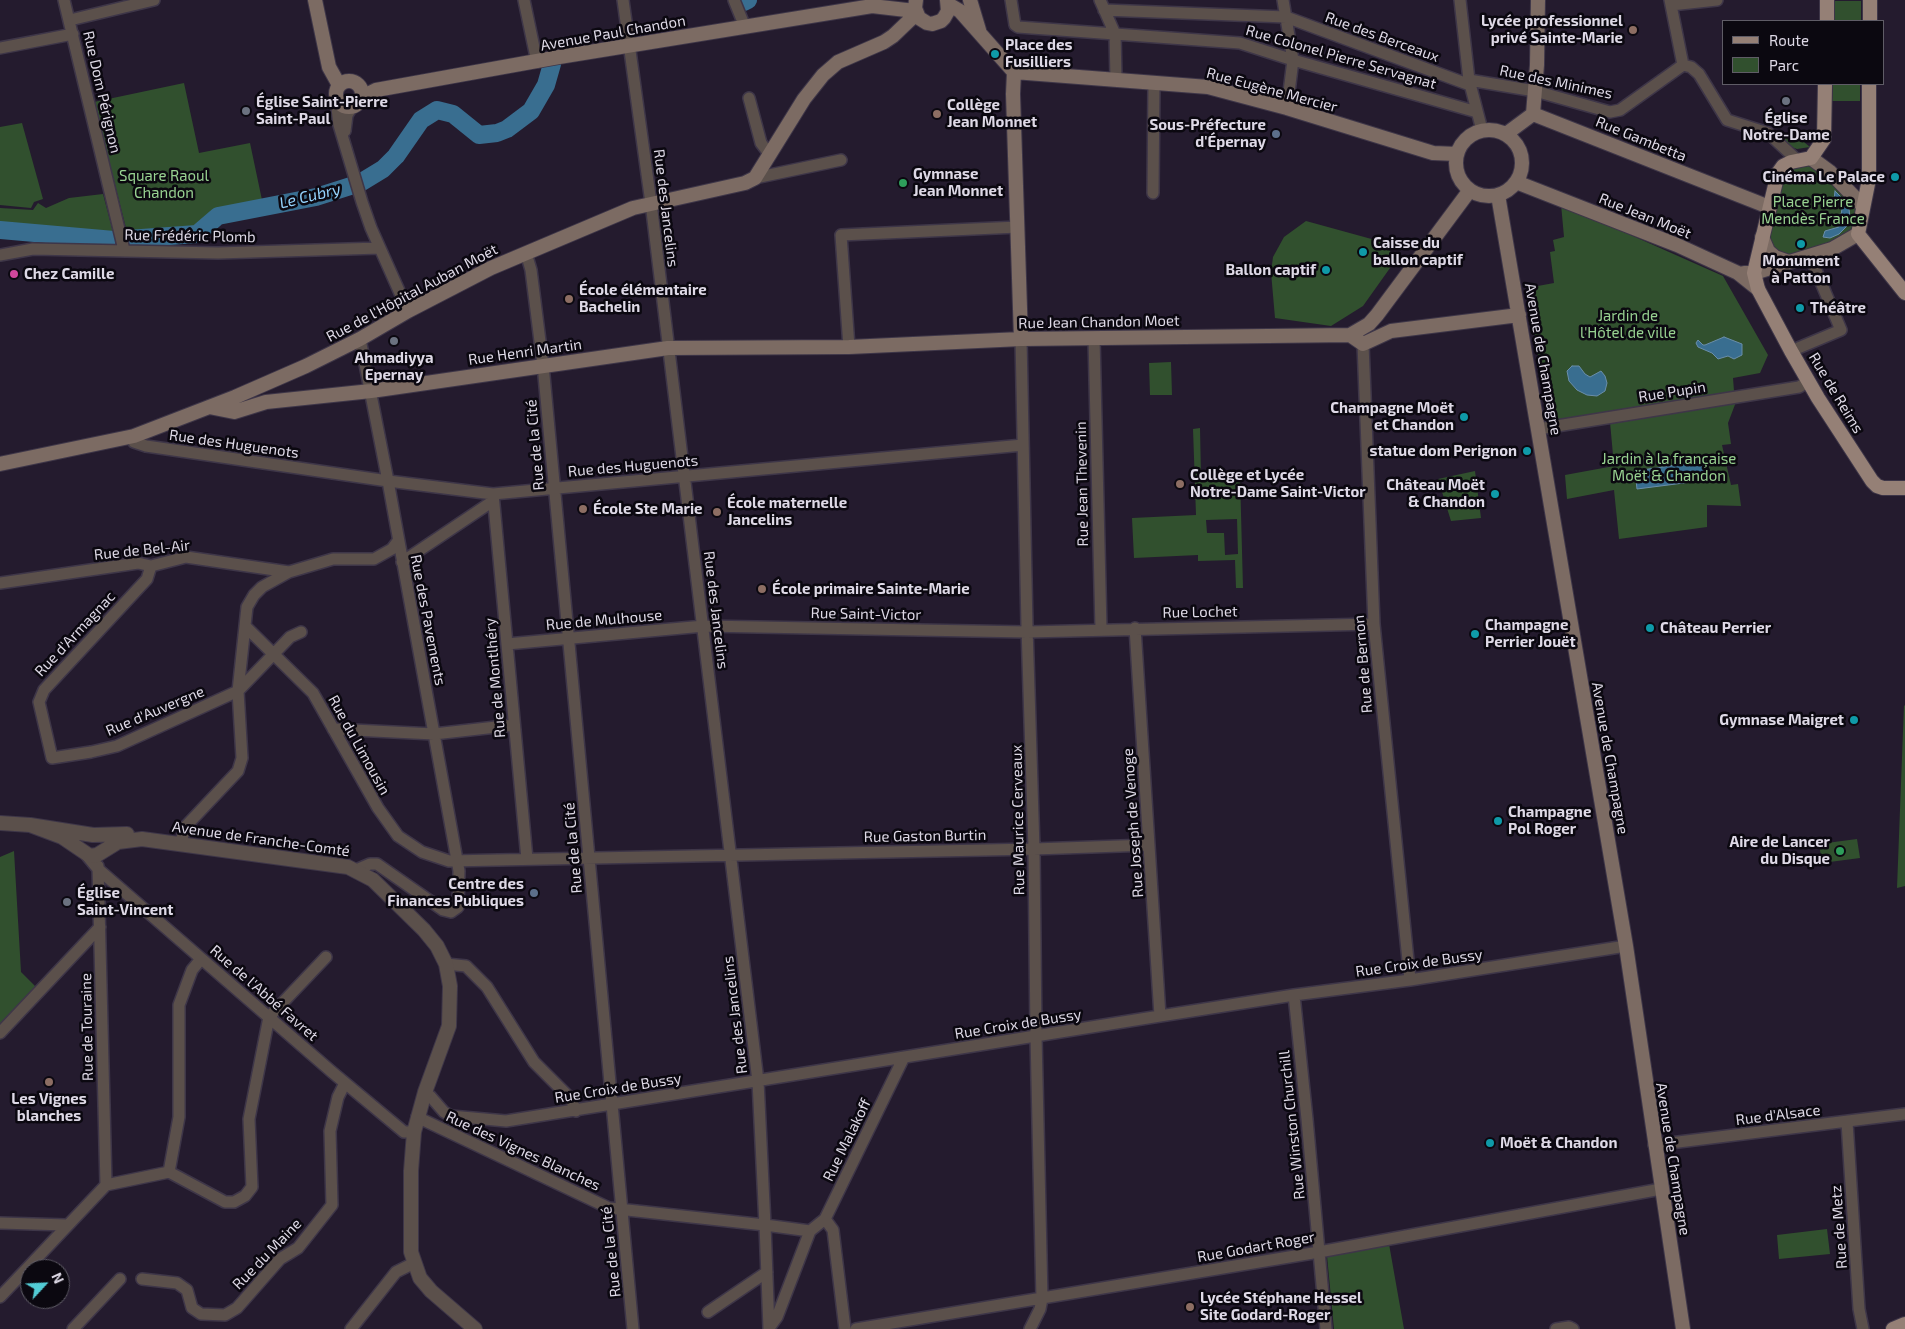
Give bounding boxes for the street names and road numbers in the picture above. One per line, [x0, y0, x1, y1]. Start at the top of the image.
street label: Rue des Berceaux [1323, 8, 1441, 66]
street label: Avenue Paul Chandon [539, 11, 687, 55]
street label: Rue Colonel Pierre Servagnat [1244, 21, 1438, 93]
street label: Rue Dom Pérignon [79, 29, 125, 155]
street label: Rue des Minimes [1498, 61, 1614, 103]
street label: Rue Eugène Mercier [1205, 64, 1339, 116]
street label: Rue Gambetta [1593, 113, 1689, 165]
street label: Rue des Jancelins [650, 148, 682, 268]
street label: Rue Jean Moët [1596, 189, 1694, 243]
street label: Rue Frédéric Plomb [124, 226, 256, 246]
street label: Rue de l'Hôpital Auban Moët [323, 240, 501, 346]
street label: Avenue de Champagne [1521, 281, 1565, 437]
street label: Rue Jean Chandon Moet [1018, 312, 1180, 332]
street label: Rue Henri Martin [467, 335, 583, 369]
street label: Rue de Reims [1805, 349, 1867, 437]
street label: Rue Pupin [1637, 378, 1707, 406]
street label: Rue de la Cité [522, 399, 548, 491]
street label: Rue Jean Thevenin [1072, 421, 1092, 547]
street label: Rue des Huguenots [168, 426, 300, 462]
street label: Rue des Huguenots [567, 451, 699, 481]
street label: Rue de Bel-Air [93, 536, 191, 564]
street label: Rue des Jancelins [700, 550, 732, 670]
street label: Rue des Pavements [406, 553, 450, 687]
street label: Rue d'Armagnac [31, 588, 119, 680]
street label: Rue Lochet [1162, 602, 1238, 622]
street label: Rue Saint-Victor [810, 604, 922, 624]
street label: Rue de Mulhouse [545, 606, 663, 634]
street label: Rue de Bernon [1350, 614, 1376, 714]
street label: Rue de Montlhéry [481, 617, 509, 739]
street label: Avenue de Champagne [1588, 680, 1632, 836]
street label: Rue d'Auvergne [103, 682, 207, 740]
street label: Rue du Limousin [324, 692, 394, 798]
street label: Rue Maurice Cerveaux [1008, 744, 1028, 896]
street label: Rue Joseph de Venoge [1119, 748, 1147, 898]
street label: Rue de la Cité [560, 802, 586, 894]
street label: Avenue de Franche-Comté [171, 818, 351, 860]
street label: Rue Gaston Burtin [863, 826, 987, 846]
street label: Rue de l'Abbé Favret [206, 941, 322, 1045]
street label: Rue Croix de Bussy [1354, 945, 1484, 981]
street label: Rue des Jancelins [719, 955, 751, 1075]
street label: Rue de Touraine [77, 973, 97, 1081]
street label: Rue Croix de Bussy [953, 1005, 1083, 1043]
street label: Rue Winston Churchill [1275, 1049, 1309, 1201]
street label: Rue Croix de Bussy [553, 1069, 683, 1107]
street label: Avenue de Champagne [1652, 1081, 1694, 1237]
street label: Rue Malakoff [819, 1096, 875, 1184]
street label: Rue d'Alsace [1735, 1101, 1821, 1129]
street label: Rue des Vignes Blanches [443, 1107, 603, 1195]
street label: Rue de Metz [1827, 1185, 1851, 1269]
street label: Rue de la Cité [597, 1206, 625, 1298]
street label: Rue du Maine [229, 1215, 305, 1293]
street label: Rue Godart Roger [1196, 1228, 1316, 1266]

